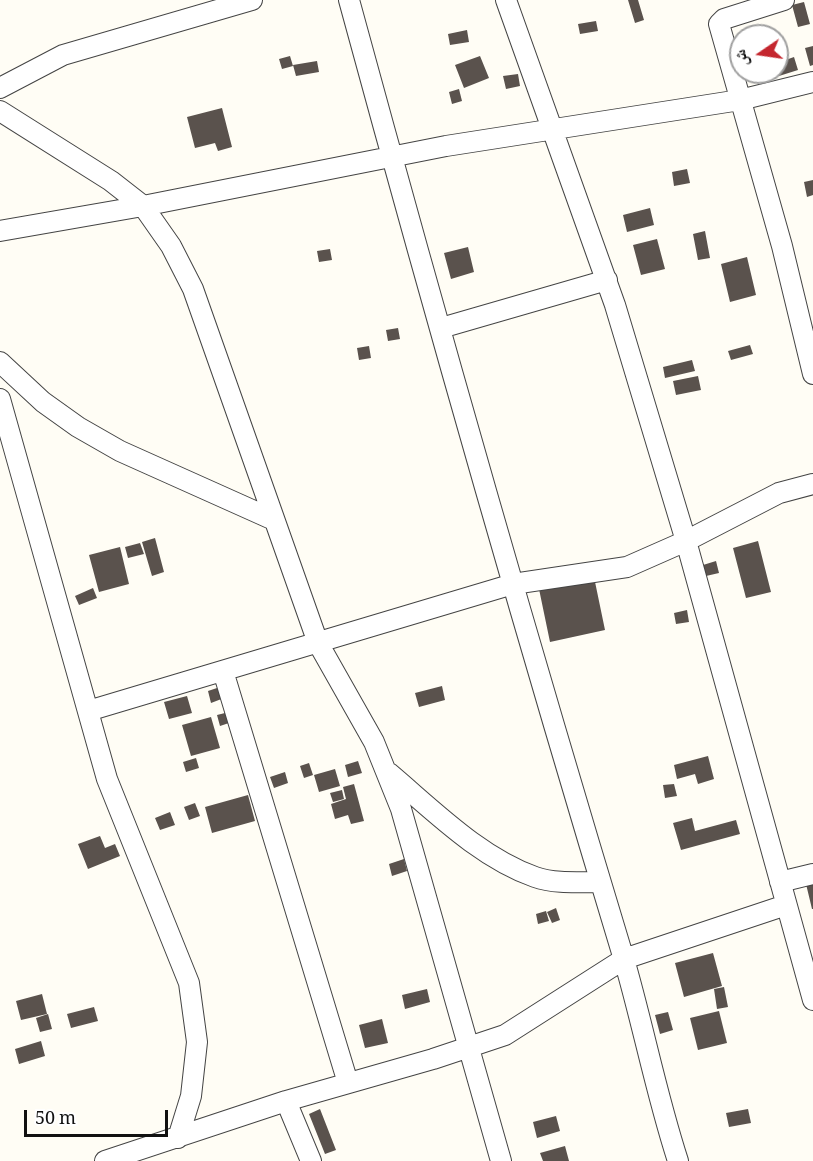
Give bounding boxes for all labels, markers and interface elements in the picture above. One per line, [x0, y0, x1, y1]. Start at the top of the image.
north arrow [729, 24, 789, 84]
text: ش [728, 46, 758, 69]
scale bar [27, 1098, 171, 1136]
text: 50 m [35, 1105, 76, 1135]

